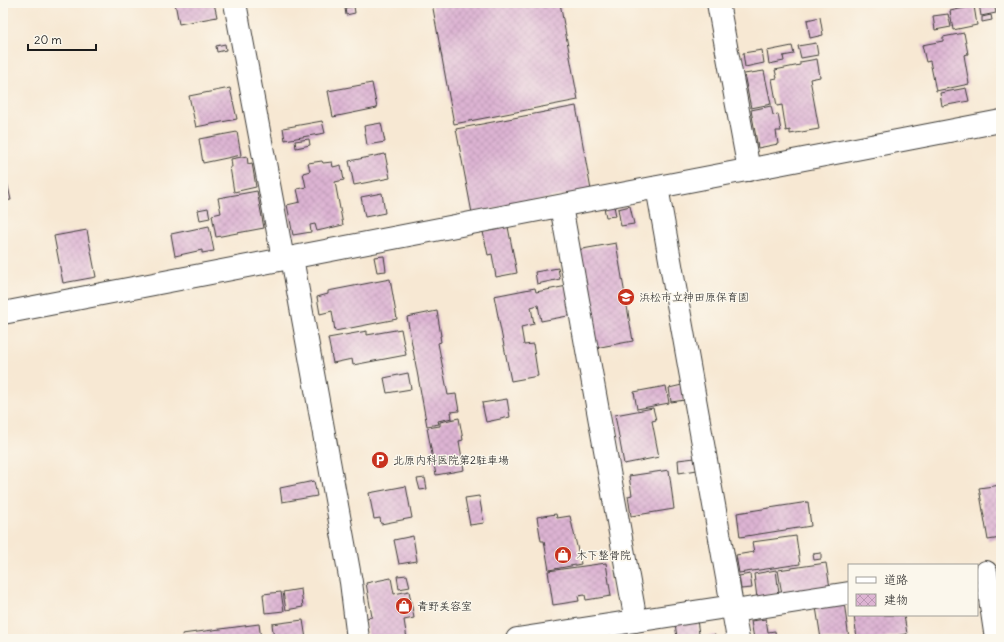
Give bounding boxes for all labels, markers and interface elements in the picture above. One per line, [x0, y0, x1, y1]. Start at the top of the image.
scale bar [28, 26, 96, 52]
text: 20 m [34, 32, 62, 47]
school or university icon: 浜松市立神田原保育園 [616, 287, 636, 307]
place label: 浜松市立神田原保育園 [639, 290, 749, 304]
parking icon: 北原内科医院第2駐車場 [370, 450, 390, 470]
place label: 北原内科医院第2駐車場 [393, 453, 509, 467]
shop icon: 木下整骨院 [553, 545, 573, 565]
place label: 木下整骨院 [576, 548, 631, 562]
legend [848, 564, 978, 616]
text: 道路 [884, 572, 908, 587]
text: 建物 [884, 592, 908, 607]
shop icon: 青野美容室 [394, 596, 414, 616]
place label: 青野美容室 [417, 599, 472, 613]

